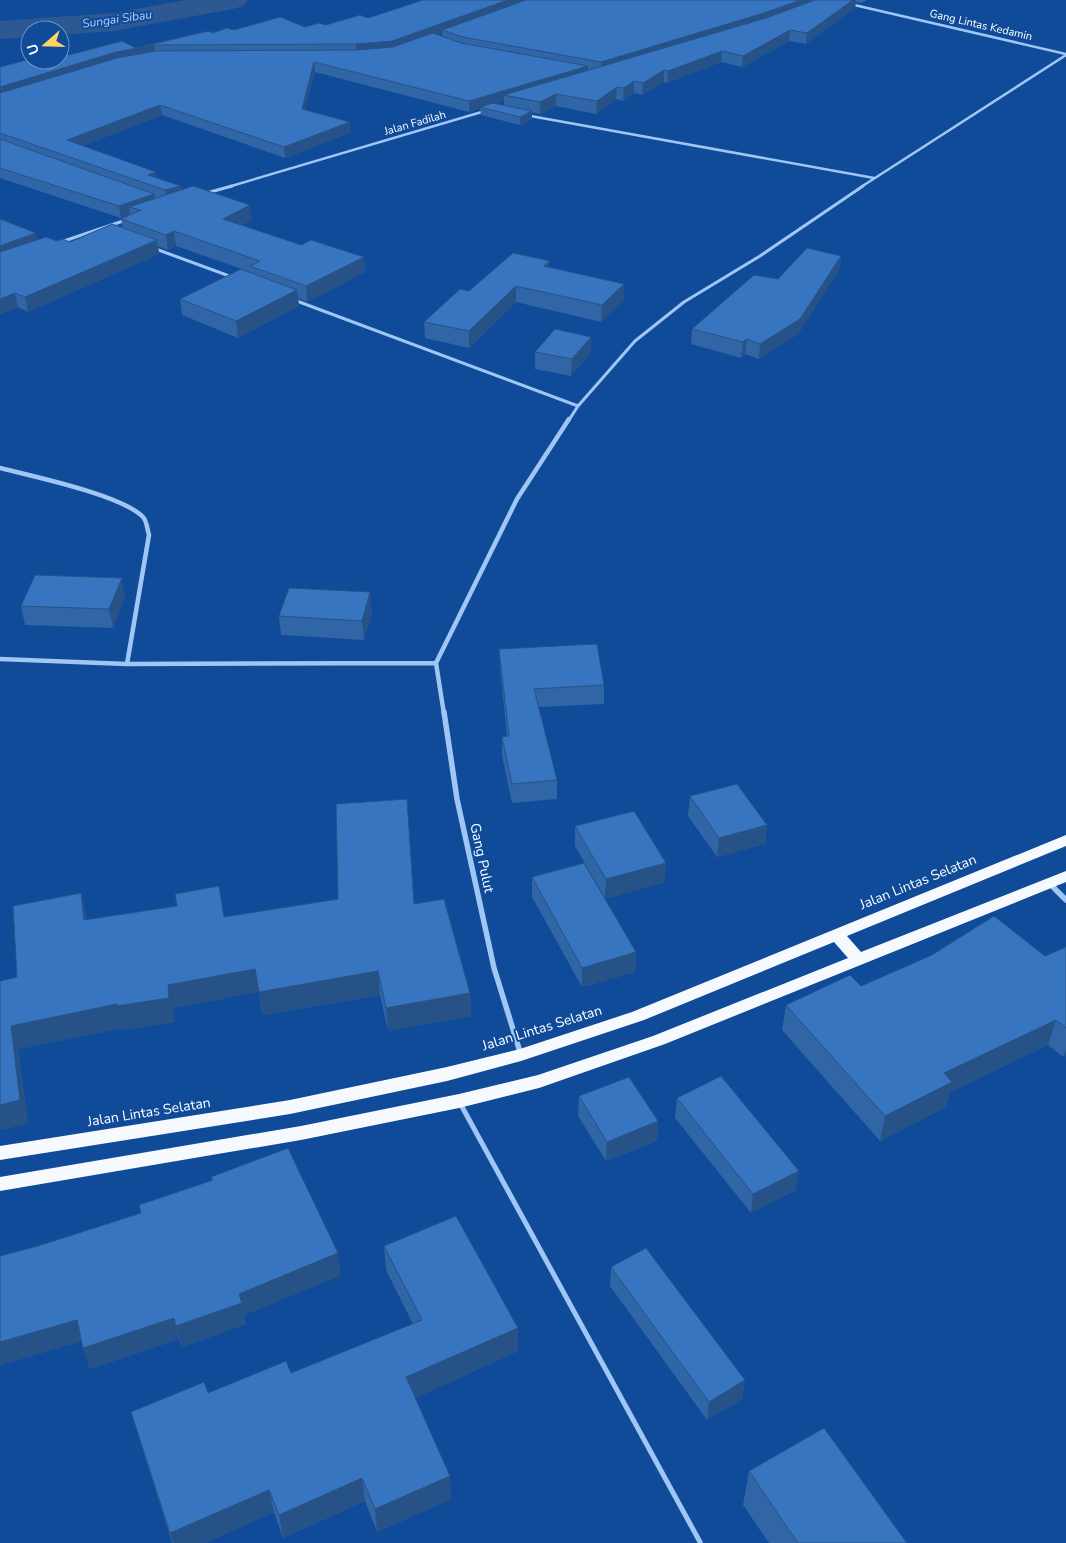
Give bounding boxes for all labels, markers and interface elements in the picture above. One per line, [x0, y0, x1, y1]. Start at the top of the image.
water label: Sungai Sibau [81, 6, 153, 32]
street label: Gang Lintas Kedamin [928, 6, 1034, 44]
north arrow [20, 20, 70, 70]
text: U [23, 41, 44, 57]
street label: Jalan Fadilah [381, 107, 448, 139]
street label: Gang Pulut [465, 821, 499, 895]
street label: Jalan Lintas Selatan [856, 850, 979, 914]
street label: Jalan Lintas Selatan [479, 1001, 604, 1056]
street label: Jalan Lintas Selatan [85, 1093, 212, 1131]

